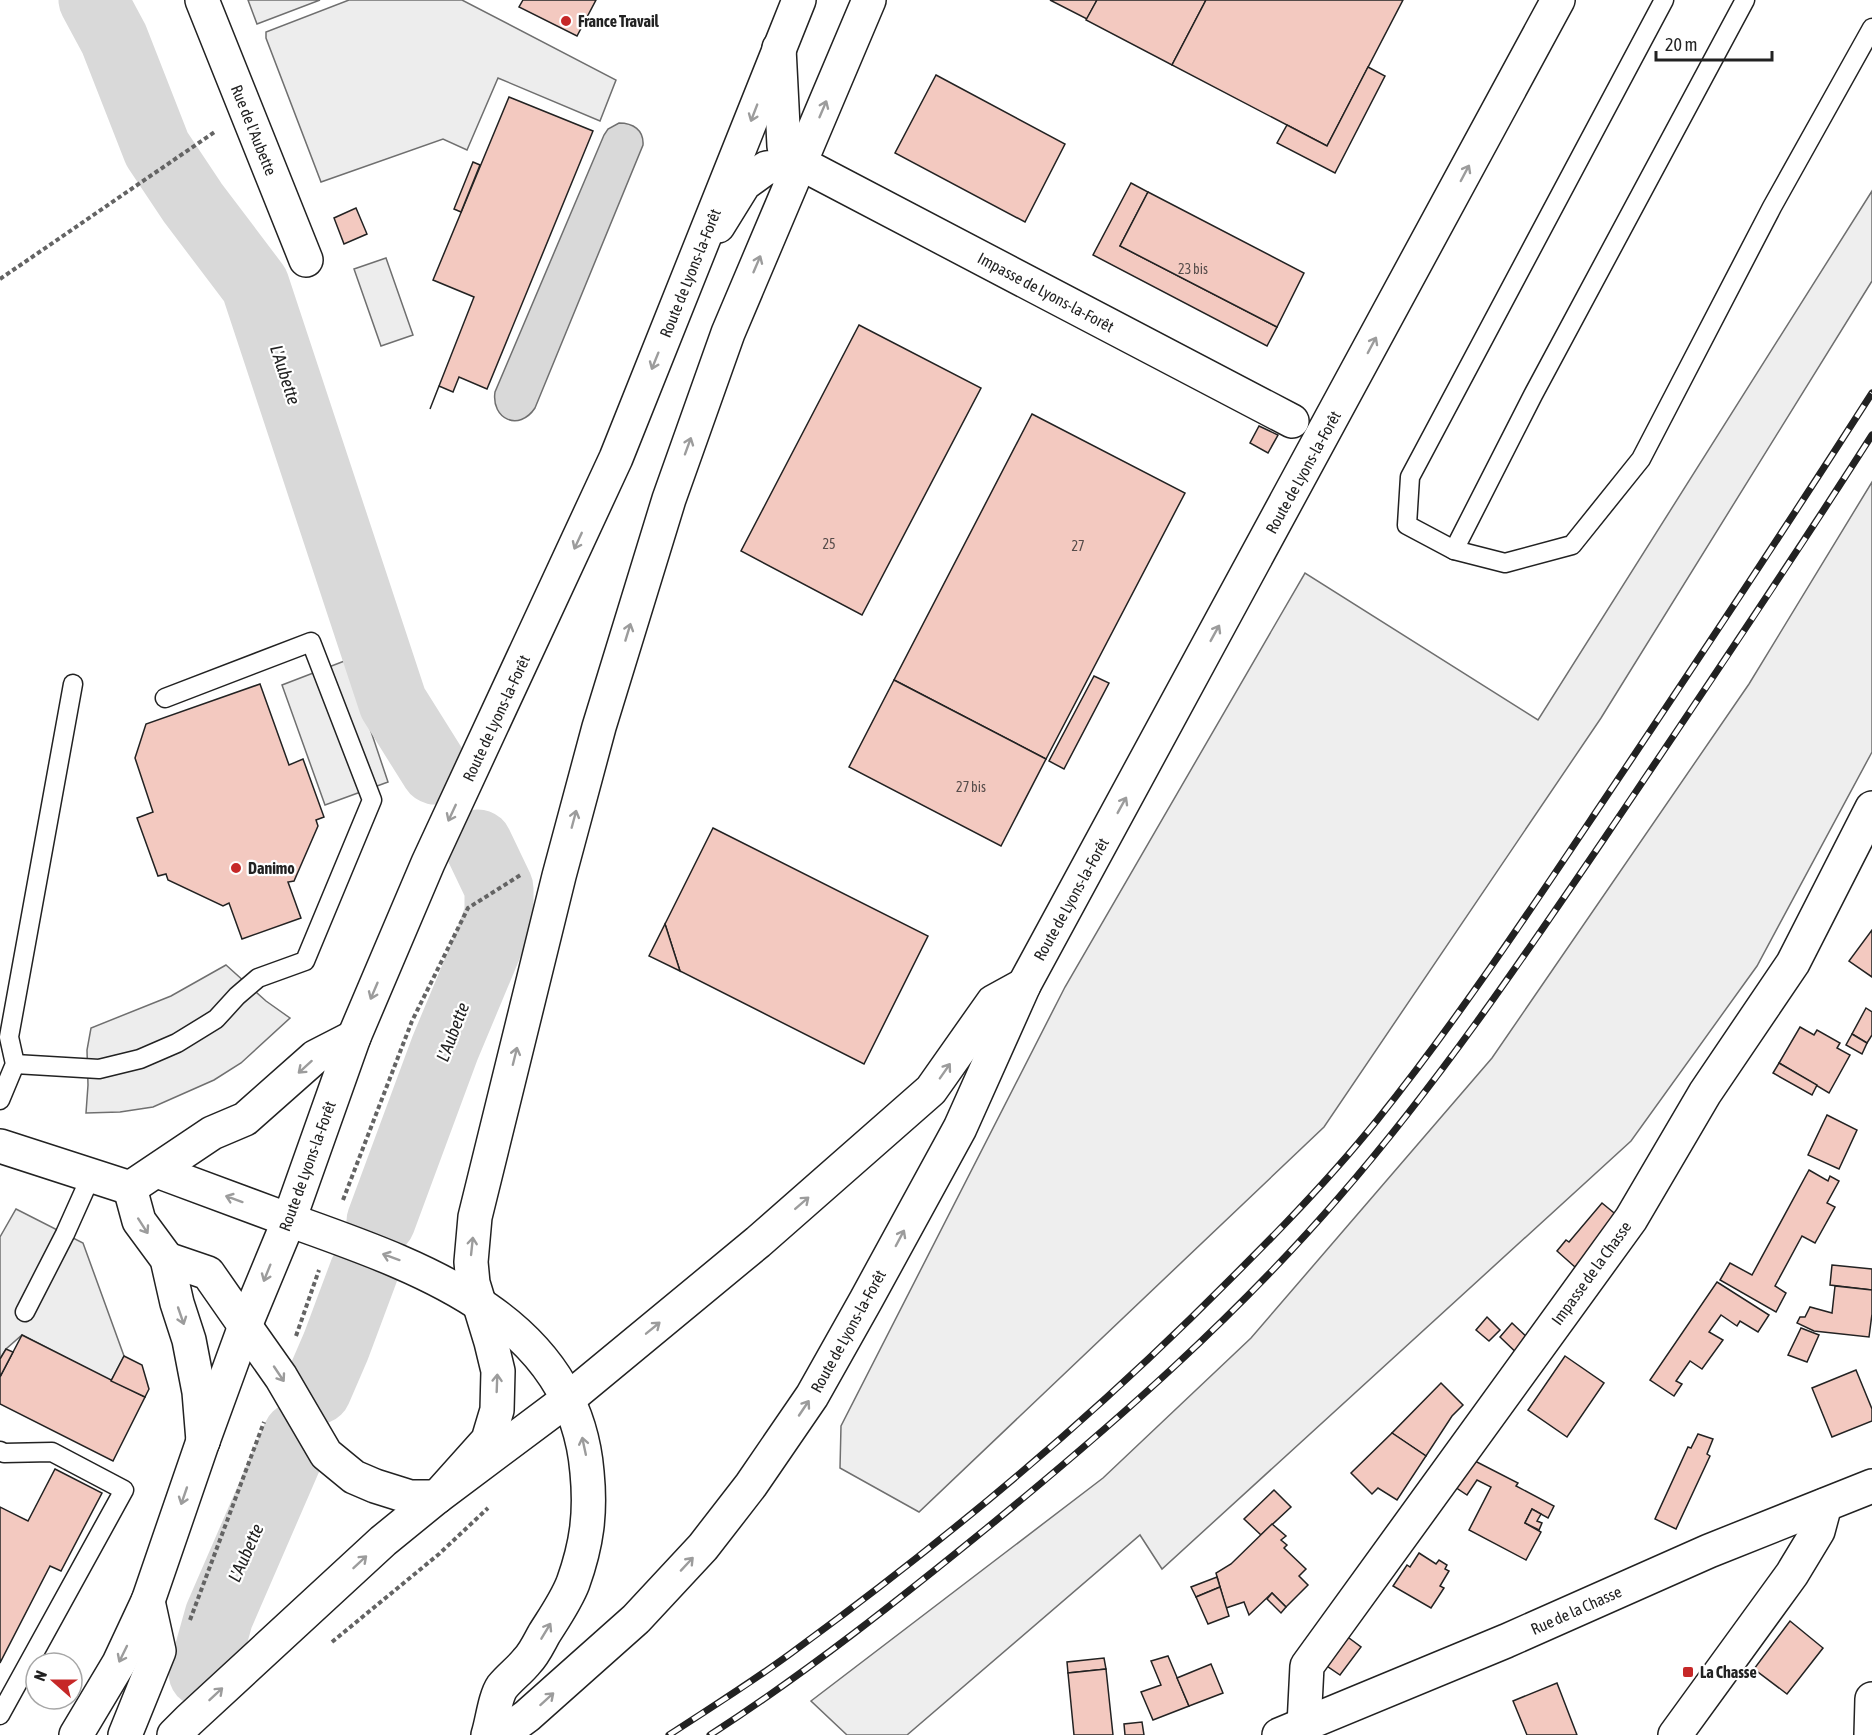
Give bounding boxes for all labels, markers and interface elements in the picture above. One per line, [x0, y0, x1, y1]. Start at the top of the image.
place label: France Travail [578, 12, 660, 30]
marker: France Travail [559, 14, 573, 28]
scale bar [1656, 24, 1772, 62]
text: 20 m [1665, 34, 1697, 55]
street label: Rue de l'Aubette [228, 82, 280, 178]
one-way arrow [818, 100, 829, 119]
one-way arrow [747, 103, 758, 122]
one-way arrow [1460, 165, 1471, 183]
street label: Route de Lyons-la-Forêt [656, 206, 725, 340]
street label: Impasse de Lyons-la-Forêt [974, 249, 1117, 337]
one-way arrow [752, 255, 763, 274]
house number: 23 bis [1178, 261, 1208, 277]
one-way arrow [1366, 337, 1378, 354]
water label: L'Aubette [266, 342, 305, 407]
one-way arrow [649, 352, 660, 370]
street label: Route de Lyons-la-Forêt [1262, 407, 1345, 537]
one-way arrow [683, 437, 694, 456]
one-way arrow [571, 531, 583, 549]
house number: 25 [822, 536, 836, 552]
house number: 27 [1071, 538, 1085, 554]
one-way arrow [623, 623, 634, 642]
one-way arrow [1210, 625, 1221, 643]
street label: Route de Lyons-la-Forêt [459, 652, 534, 784]
house number: 27 bis [956, 779, 986, 795]
one-way arrow [1116, 797, 1128, 814]
one-way arrow [445, 803, 457, 821]
one-way arrow [569, 810, 581, 829]
street label: Route de Lyons-la-Forêt [1030, 834, 1113, 964]
place label: Danimo [248, 859, 295, 877]
marker: Danimo [229, 861, 243, 875]
one-way arrow [367, 982, 379, 1000]
water label: L'Aubette [432, 999, 473, 1064]
one-way arrow [509, 1047, 521, 1066]
one-way arrow [297, 1059, 312, 1074]
one-way arrow [939, 1063, 951, 1080]
street label: Route de Lyons-la-Forêt [275, 1098, 340, 1234]
one-way arrow [225, 1193, 244, 1204]
one-way arrow [794, 1196, 809, 1210]
one-way arrow [138, 1217, 150, 1234]
street label: Impasse de la Chasse [1547, 1218, 1635, 1329]
one-way arrow [894, 1230, 906, 1247]
one-way arrow [467, 1237, 478, 1257]
one-way arrow [382, 1251, 401, 1262]
one-way arrow [261, 1263, 272, 1282]
street label: Route de Lyons-la-Forêt [807, 1266, 890, 1396]
one-way arrow [177, 1306, 188, 1325]
one-way arrow [645, 1322, 661, 1335]
one-way arrow [272, 1366, 285, 1383]
one-way arrow [492, 1374, 503, 1394]
one-way arrow [798, 1400, 810, 1416]
one-way arrow [578, 1437, 589, 1456]
one-way arrow [178, 1486, 189, 1505]
water label: L'Aubette [223, 1520, 268, 1585]
one-way arrow [352, 1555, 367, 1569]
one-way arrow [680, 1556, 694, 1571]
street label: Rue de la Chasse [1528, 1582, 1624, 1638]
one-way arrow [540, 1623, 552, 1640]
one-way arrow [116, 1645, 128, 1663]
north arrow [24, 1651, 84, 1711]
place label: La Chasse [1700, 1663, 1757, 1681]
marker: La Chasse [1681, 1665, 1695, 1679]
text: N [30, 1668, 50, 1683]
one-way arrow [209, 1687, 224, 1701]
one-way arrow [539, 1692, 554, 1706]

